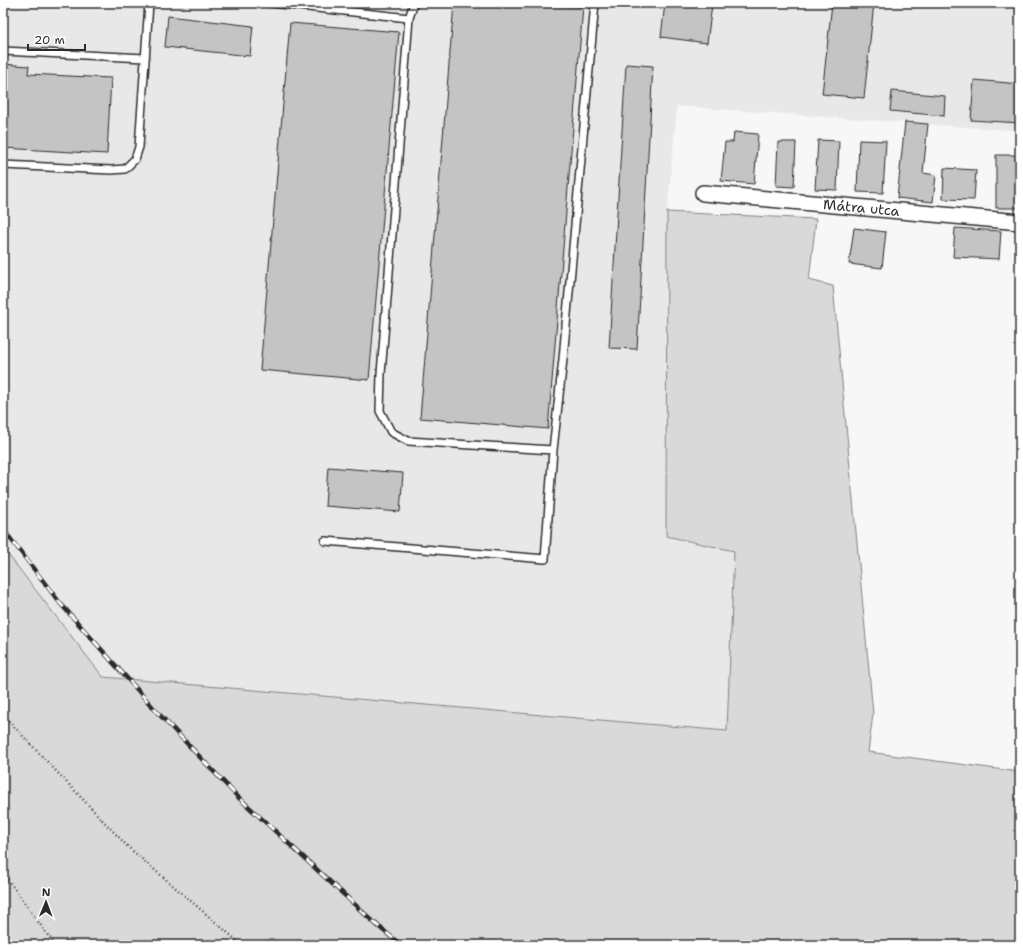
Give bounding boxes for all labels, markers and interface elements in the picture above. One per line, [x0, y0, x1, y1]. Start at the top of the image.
scale bar [28, 26, 85, 52]
text: 20 m [34, 32, 65, 48]
street label: Mátra utca [822, 195, 900, 220]
north arrow [26, 882, 66, 922]
text: N [42, 885, 51, 900]

